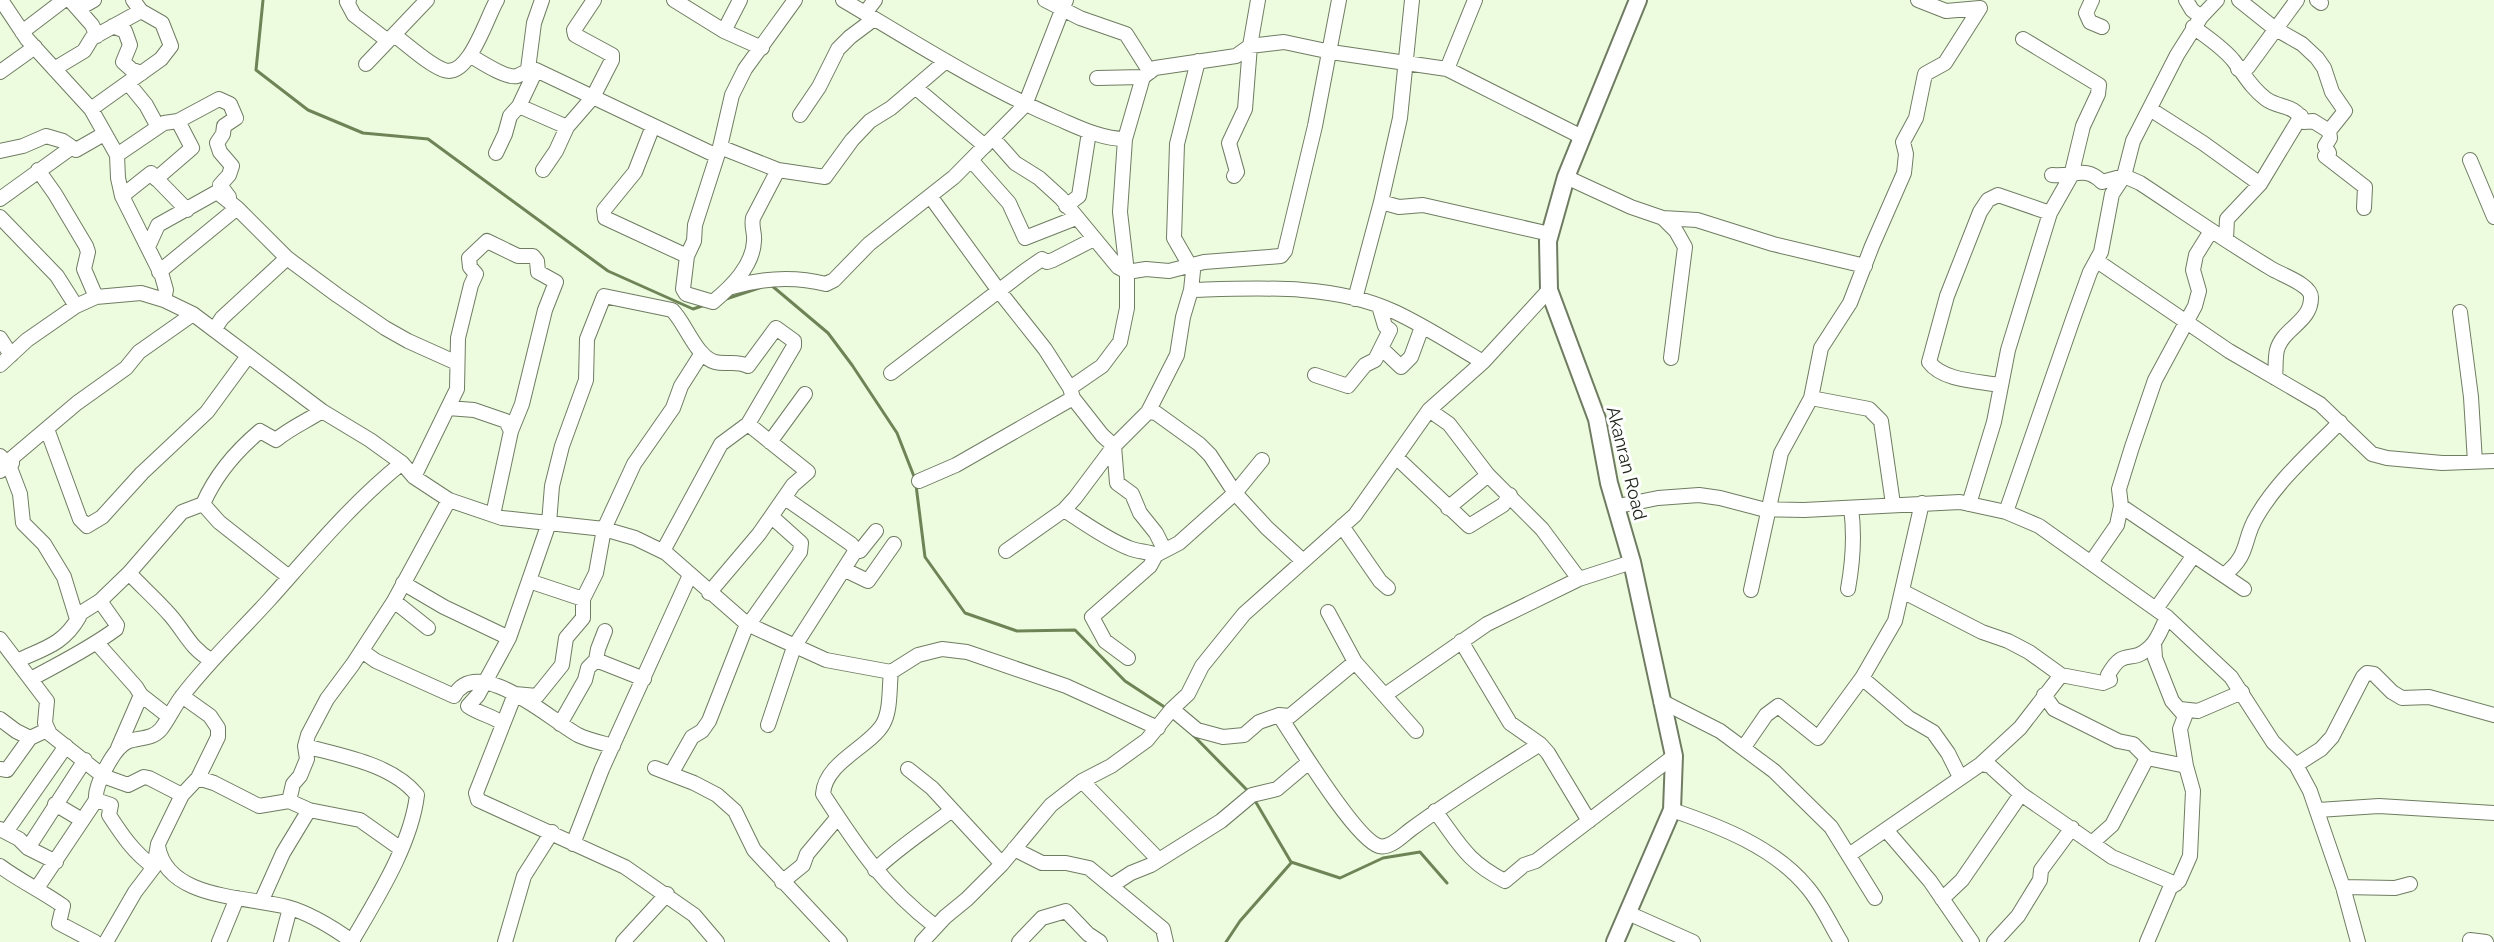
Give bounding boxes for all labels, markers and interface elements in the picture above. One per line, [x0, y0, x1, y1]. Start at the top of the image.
street label: Akanran Road [1603, 404, 1651, 522]

